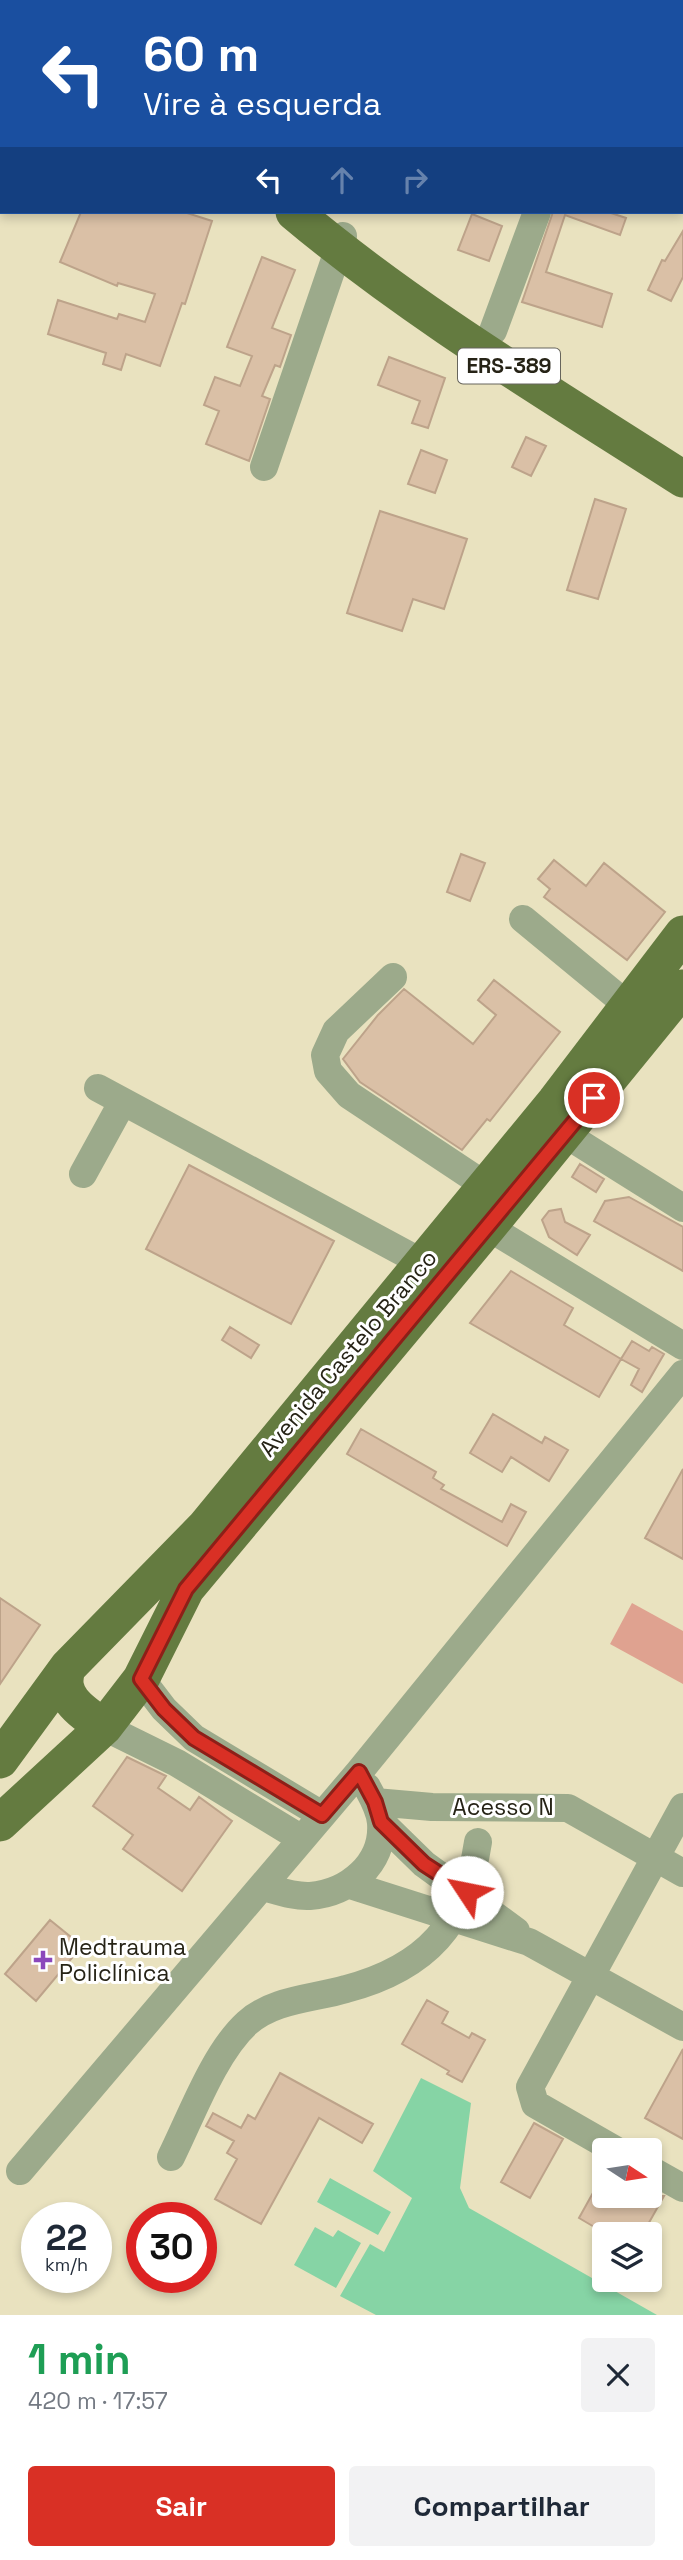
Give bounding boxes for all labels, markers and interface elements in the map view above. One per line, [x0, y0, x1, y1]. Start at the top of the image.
text: 60 m [143, 23, 259, 85]
icon: left [28, 28, 119, 119]
text: Vire à esquerda [143, 84, 381, 124]
icon: left [250, 161, 288, 199]
icon: ahead [323, 161, 361, 199]
icon: right [396, 161, 434, 199]
road number: ERS-389 [458, 348, 560, 384]
pin [564, 1068, 624, 1128]
icon: arrive [575, 1079, 613, 1117]
street label: Avenida Castelo Branco [253, 1243, 443, 1463]
street label: Acesso N [452, 1792, 554, 1822]
position arrow [430, 1855, 504, 1929]
place label: Medtrauma Policlínica [59, 1932, 186, 1988]
marker: Medtrauma Policlínica [33, 1950, 53, 1970]
north arrow [592, 2138, 662, 2208]
map controls [592, 2138, 662, 2292]
speed limit sign: 30 [126, 2202, 217, 2293]
text: 22 [46, 2216, 87, 2260]
button: layers [592, 2222, 662, 2292]
text: km/h [45, 2253, 88, 2276]
text: 1 min [28, 2333, 131, 2386]
button: close [581, 2338, 655, 2412]
text: 420 m · 17:57 [28, 2386, 168, 2416]
button: Sair [28, 2466, 335, 2546]
button: Compartilhar [349, 2466, 655, 2546]

